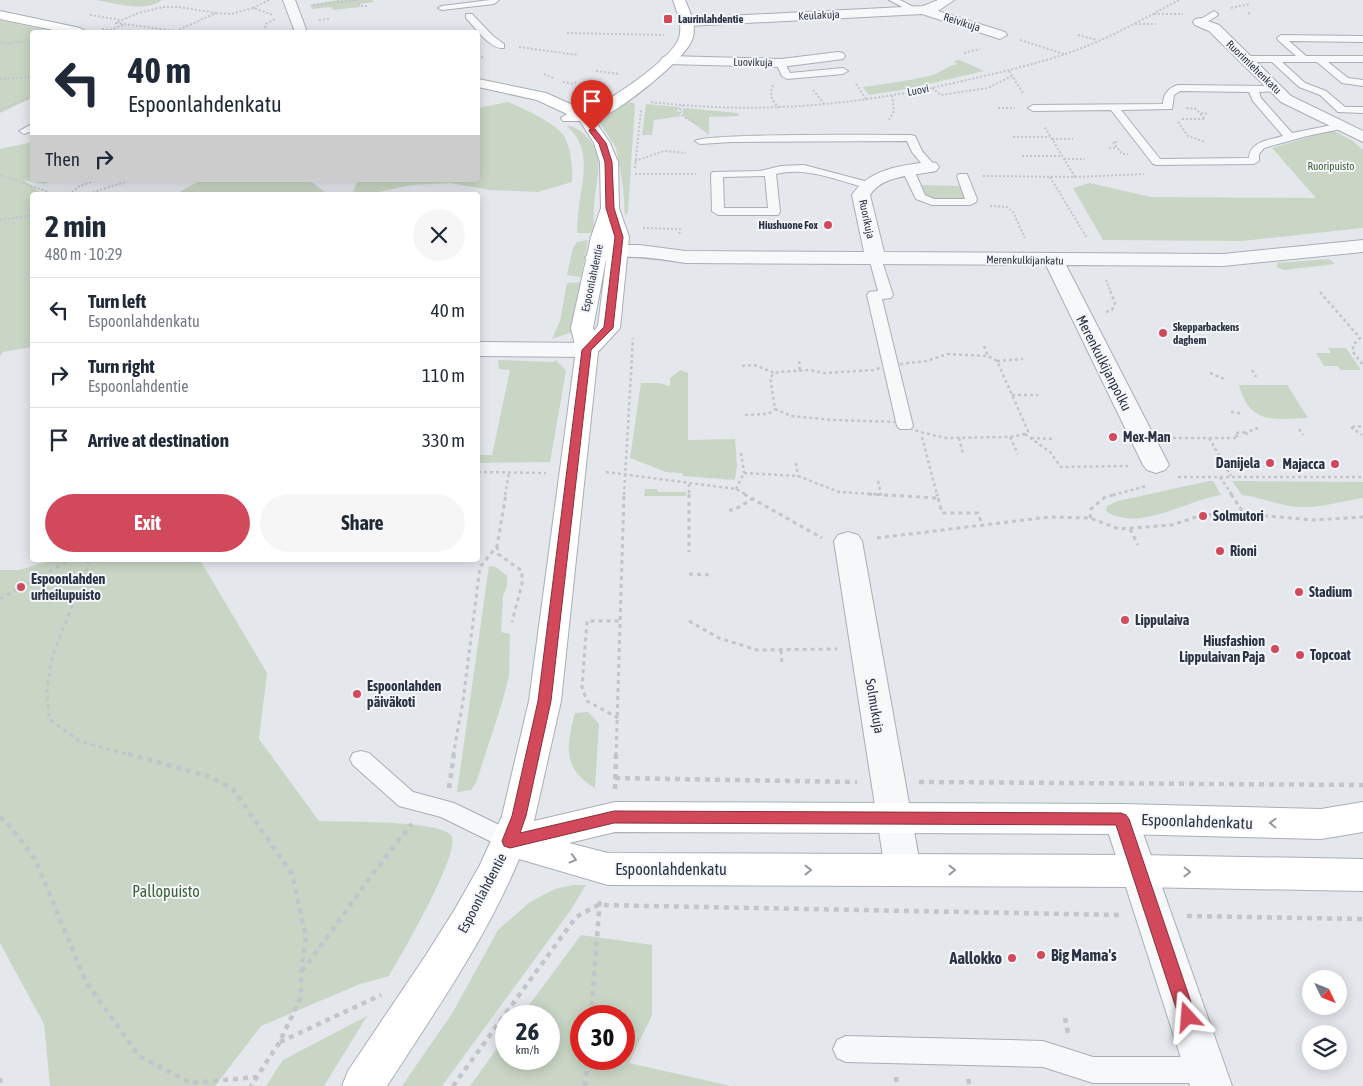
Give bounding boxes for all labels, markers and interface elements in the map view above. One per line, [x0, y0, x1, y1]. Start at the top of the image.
street label: Keulakuja [798, 8, 840, 22]
street label: Reivikuja [942, 10, 982, 34]
marker: Laurinlahdentie [662, 13, 674, 25]
place label: Laurinlahdentie [678, 13, 743, 25]
street label: Ruorimiehenkatu [1224, 38, 1284, 96]
icon: left [45, 50, 110, 115]
text: 40 m [128, 50, 191, 90]
street label: Luovikuja [733, 56, 773, 68]
pin [571, 80, 613, 131]
street label: Luovi [906, 82, 930, 98]
icon: arrive [578, 87, 606, 115]
text: Espoonlahdenkatu [128, 91, 282, 117]
icon: right [90, 145, 118, 173]
text: Then [45, 148, 80, 170]
park label: Ruoripuisto [1308, 160, 1354, 172]
street label: Ruorikuja [857, 198, 877, 240]
text: 2 min [45, 209, 106, 243]
button: close [413, 209, 465, 261]
place label: Hiushuone Fox [759, 219, 819, 231]
marker: Hiushuone Fox [822, 219, 834, 231]
street label: Espoonlahdentie [579, 243, 605, 313]
text: 480 m · 10:29 [45, 245, 122, 263]
street label: Merenkulkijankatu [986, 253, 1064, 267]
text: Turn left [88, 290, 146, 312]
icon: left [45, 296, 73, 324]
text: 40 m [431, 299, 465, 321]
text: Espoonlahdenkatu [88, 312, 200, 330]
street label: Merenkulkijanpolku [1073, 313, 1135, 413]
place label: Skepparbackens daghem [1173, 321, 1239, 346]
marker: Skepparbackens daghem [1157, 327, 1169, 339]
text: Turn right [88, 355, 155, 377]
icon: right [45, 361, 73, 389]
text: 110 m [422, 364, 465, 386]
text: Espoonlahdentie [88, 377, 188, 395]
icon: arrive [45, 426, 73, 454]
text: Arrive at destination [88, 429, 229, 451]
text: 330 m [422, 429, 465, 451]
place label: Mex-Man [1123, 429, 1171, 445]
marker: Mex-Man [1107, 431, 1119, 443]
place label: Danijela [1216, 455, 1260, 471]
place label: Majacca [1283, 456, 1325, 472]
marker: Danijela [1264, 457, 1276, 469]
marker: Majacca [1329, 458, 1341, 470]
button: Exit [45, 494, 250, 552]
button: Share [260, 494, 465, 552]
place label: Solmutori [1213, 508, 1264, 524]
marker: Solmutori [1197, 510, 1209, 522]
place label: Rioni [1230, 543, 1257, 559]
marker: Rioni [1214, 545, 1226, 557]
place label: Espoonlahden urheilupuisto [31, 571, 105, 603]
marker: Espoonlahden urheilupuisto [15, 581, 27, 593]
place label: Stadium [1309, 584, 1352, 600]
marker: Stadium [1293, 586, 1305, 598]
place label: Lippulaiva [1135, 612, 1190, 628]
marker: Lippulaiva [1119, 614, 1131, 626]
place label: Hiusfashion Lippulaivan Paja [1179, 633, 1265, 665]
marker: Hiusfashion Lippulaivan Paja [1269, 643, 1281, 655]
place label: Topcoat [1310, 647, 1351, 663]
marker: Topcoat [1294, 649, 1306, 661]
street label: Solmukuja [862, 677, 888, 735]
place label: Espoonlahden päiväkoti [367, 678, 441, 710]
marker: Espoonlahden päiväkoti [351, 688, 363, 700]
street label: Espoonlahdenkatu [1141, 810, 1253, 833]
one-way arrow [1268, 818, 1276, 828]
street label: Espoonlahdentie [454, 850, 510, 936]
one-way arrow [569, 853, 578, 864]
street label: Espoonlahdenkatu [615, 860, 727, 879]
one-way arrow [804, 865, 812, 875]
one-way arrow [948, 865, 956, 875]
one-way arrow [1184, 867, 1191, 877]
park label: Pallopuisto [132, 882, 200, 901]
place label: Big Mama's [1051, 946, 1117, 964]
place label: Aallokko [949, 949, 1002, 967]
marker: Big Mama's [1035, 949, 1047, 961]
marker: Aallokko [1006, 952, 1018, 964]
north arrow [1302, 970, 1348, 1015]
map controls [1302, 970, 1347, 1070]
position arrow [1161, 990, 1213, 1042]
speed limit sign: 30 [570, 1005, 635, 1070]
text: 26 [516, 1017, 539, 1045]
button: layers [1302, 1025, 1347, 1070]
text: km/h [516, 1043, 539, 1057]

